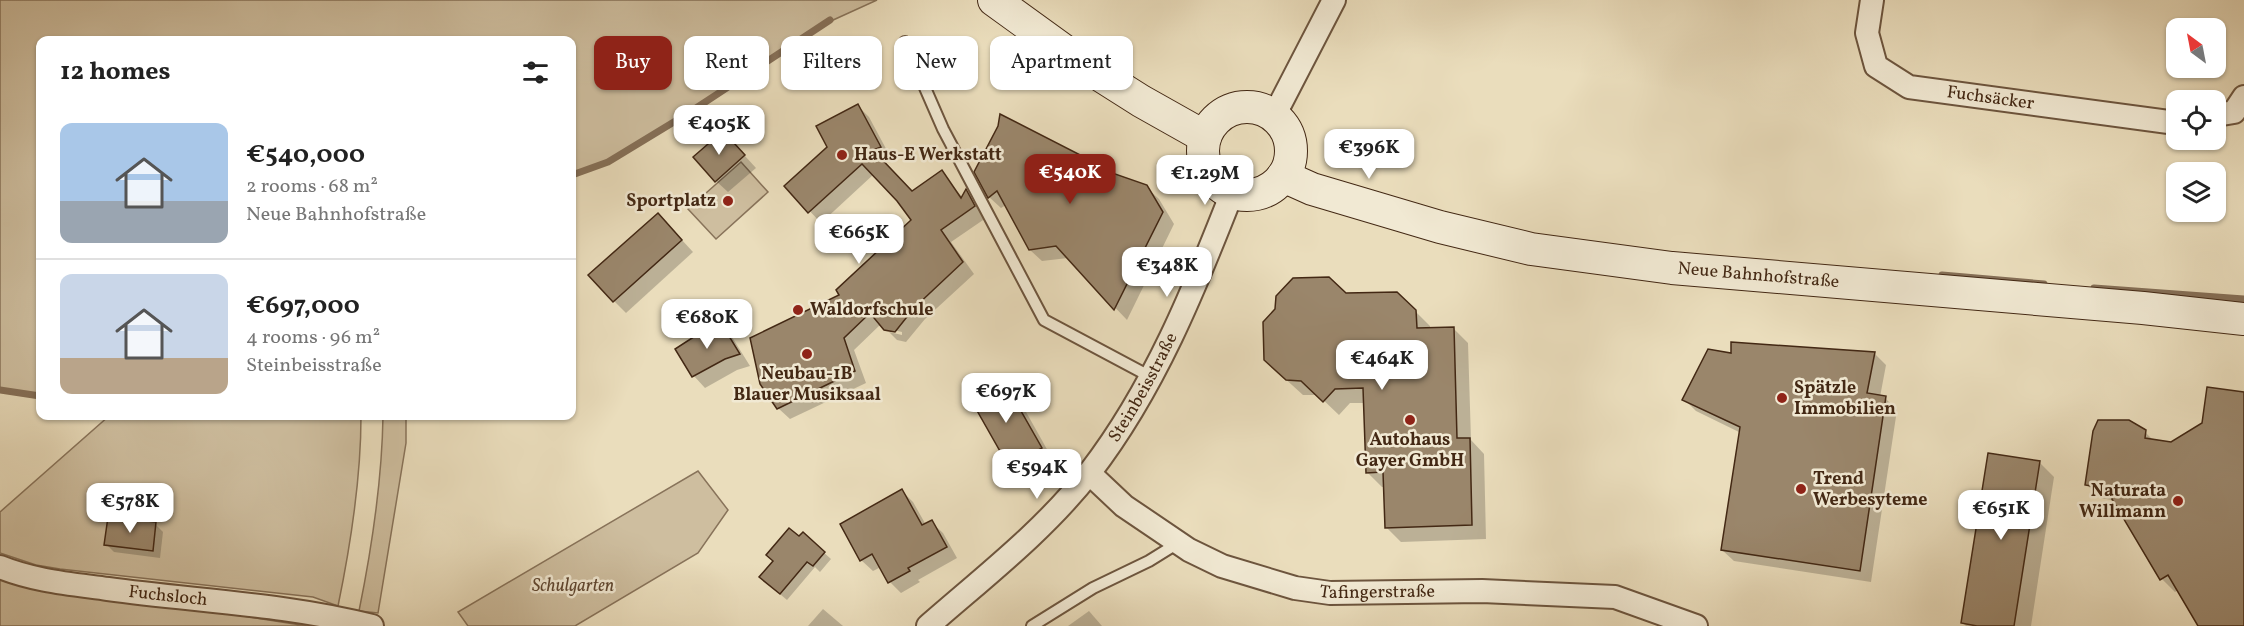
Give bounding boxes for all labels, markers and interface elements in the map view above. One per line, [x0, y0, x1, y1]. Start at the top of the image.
north arrow [2166, 18, 2226, 78]
map controls [2166, 18, 2226, 222]
chip: Buy [594, 36, 672, 90]
chip: Rent [684, 36, 769, 90]
chip: Filters [781, 36, 882, 90]
chip: New [894, 36, 978, 90]
chip: Apartment [990, 36, 1133, 90]
text: 12 homes [60, 54, 171, 90]
icon: filters [519, 56, 552, 89]
street label: Fuchsäcker [1945, 80, 2036, 116]
button: locate [2166, 90, 2226, 150]
pin: €405K [677, 105, 761, 156]
text: €405K [688, 110, 750, 138]
pin: €396K [1327, 129, 1411, 180]
text: €396K [1338, 134, 1400, 162]
text: €540,000 [246, 137, 365, 173]
place label: Haus-E Werkstatt [854, 143, 1002, 168]
icon: home [108, 147, 180, 219]
marker: Haus-E Werkstatt [835, 148, 849, 162]
pin: €540K [1028, 154, 1112, 205]
pin: €1.29M [1156, 155, 1254, 206]
text: €540K [1039, 159, 1101, 187]
text: €1.29M [1170, 160, 1240, 188]
button: layers [2166, 162, 2226, 222]
text: 2 rooms · 68 m² [246, 173, 378, 201]
place label: Sportplatz [626, 189, 716, 214]
marker: Sportplatz [721, 194, 735, 208]
text: Neue Bahnhofstraße [246, 201, 426, 229]
pin: €665K [817, 214, 901, 265]
text: €665K [829, 219, 889, 247]
pin: €348K [1125, 247, 1209, 298]
text: €348K [1136, 252, 1198, 280]
street label: Neue Bahnhofstraße [1677, 256, 1840, 295]
text: €697,000 [246, 288, 360, 324]
icon: home [108, 298, 180, 370]
place label: Waldorfschule [810, 298, 933, 323]
pin: €680K [665, 299, 749, 350]
marker: Waldorfschule [791, 303, 805, 317]
text: €680K [675, 304, 739, 332]
text: 4 rooms · 96 m² [246, 324, 380, 352]
street label: Steinbeisstraße [1102, 328, 1184, 447]
pin: €464K [1340, 340, 1424, 391]
text: €464K [1350, 345, 1414, 373]
marker: Neubau-1B Blauer Musiksaal [800, 347, 814, 361]
text: Steinbeisstraße [246, 352, 382, 380]
place label: Neubau-1B Blauer Musiksaal [733, 362, 881, 408]
pin: €697K [964, 373, 1048, 424]
place label: Spätzle Immobilien [1794, 376, 1896, 422]
text: €697K [976, 378, 1036, 406]
marker: Spätzle Immobilien [1775, 391, 1789, 405]
marker: Autohaus Gayer GmbH [1403, 413, 1417, 427]
place label: Autohaus Gayer GmbH [1356, 428, 1464, 474]
pin: €594K [995, 449, 1079, 500]
text: €594K [1006, 454, 1068, 482]
place label: Trend Werbesyteme [1813, 467, 1927, 513]
place label: Naturata Willmann [2079, 479, 2166, 525]
marker: Trend Werbesyteme [1794, 482, 1808, 496]
pin: €578K [88, 483, 172, 534]
text: €578K [100, 488, 160, 516]
pin: €651K [1959, 490, 2043, 541]
marker: Naturata Willmann [2171, 494, 2185, 508]
text: €651K [1972, 495, 2030, 523]
park label: Schulgarten [532, 574, 614, 599]
street label: Fuchsloch [127, 579, 209, 613]
street label: Tafingerstraße [1318, 579, 1435, 606]

